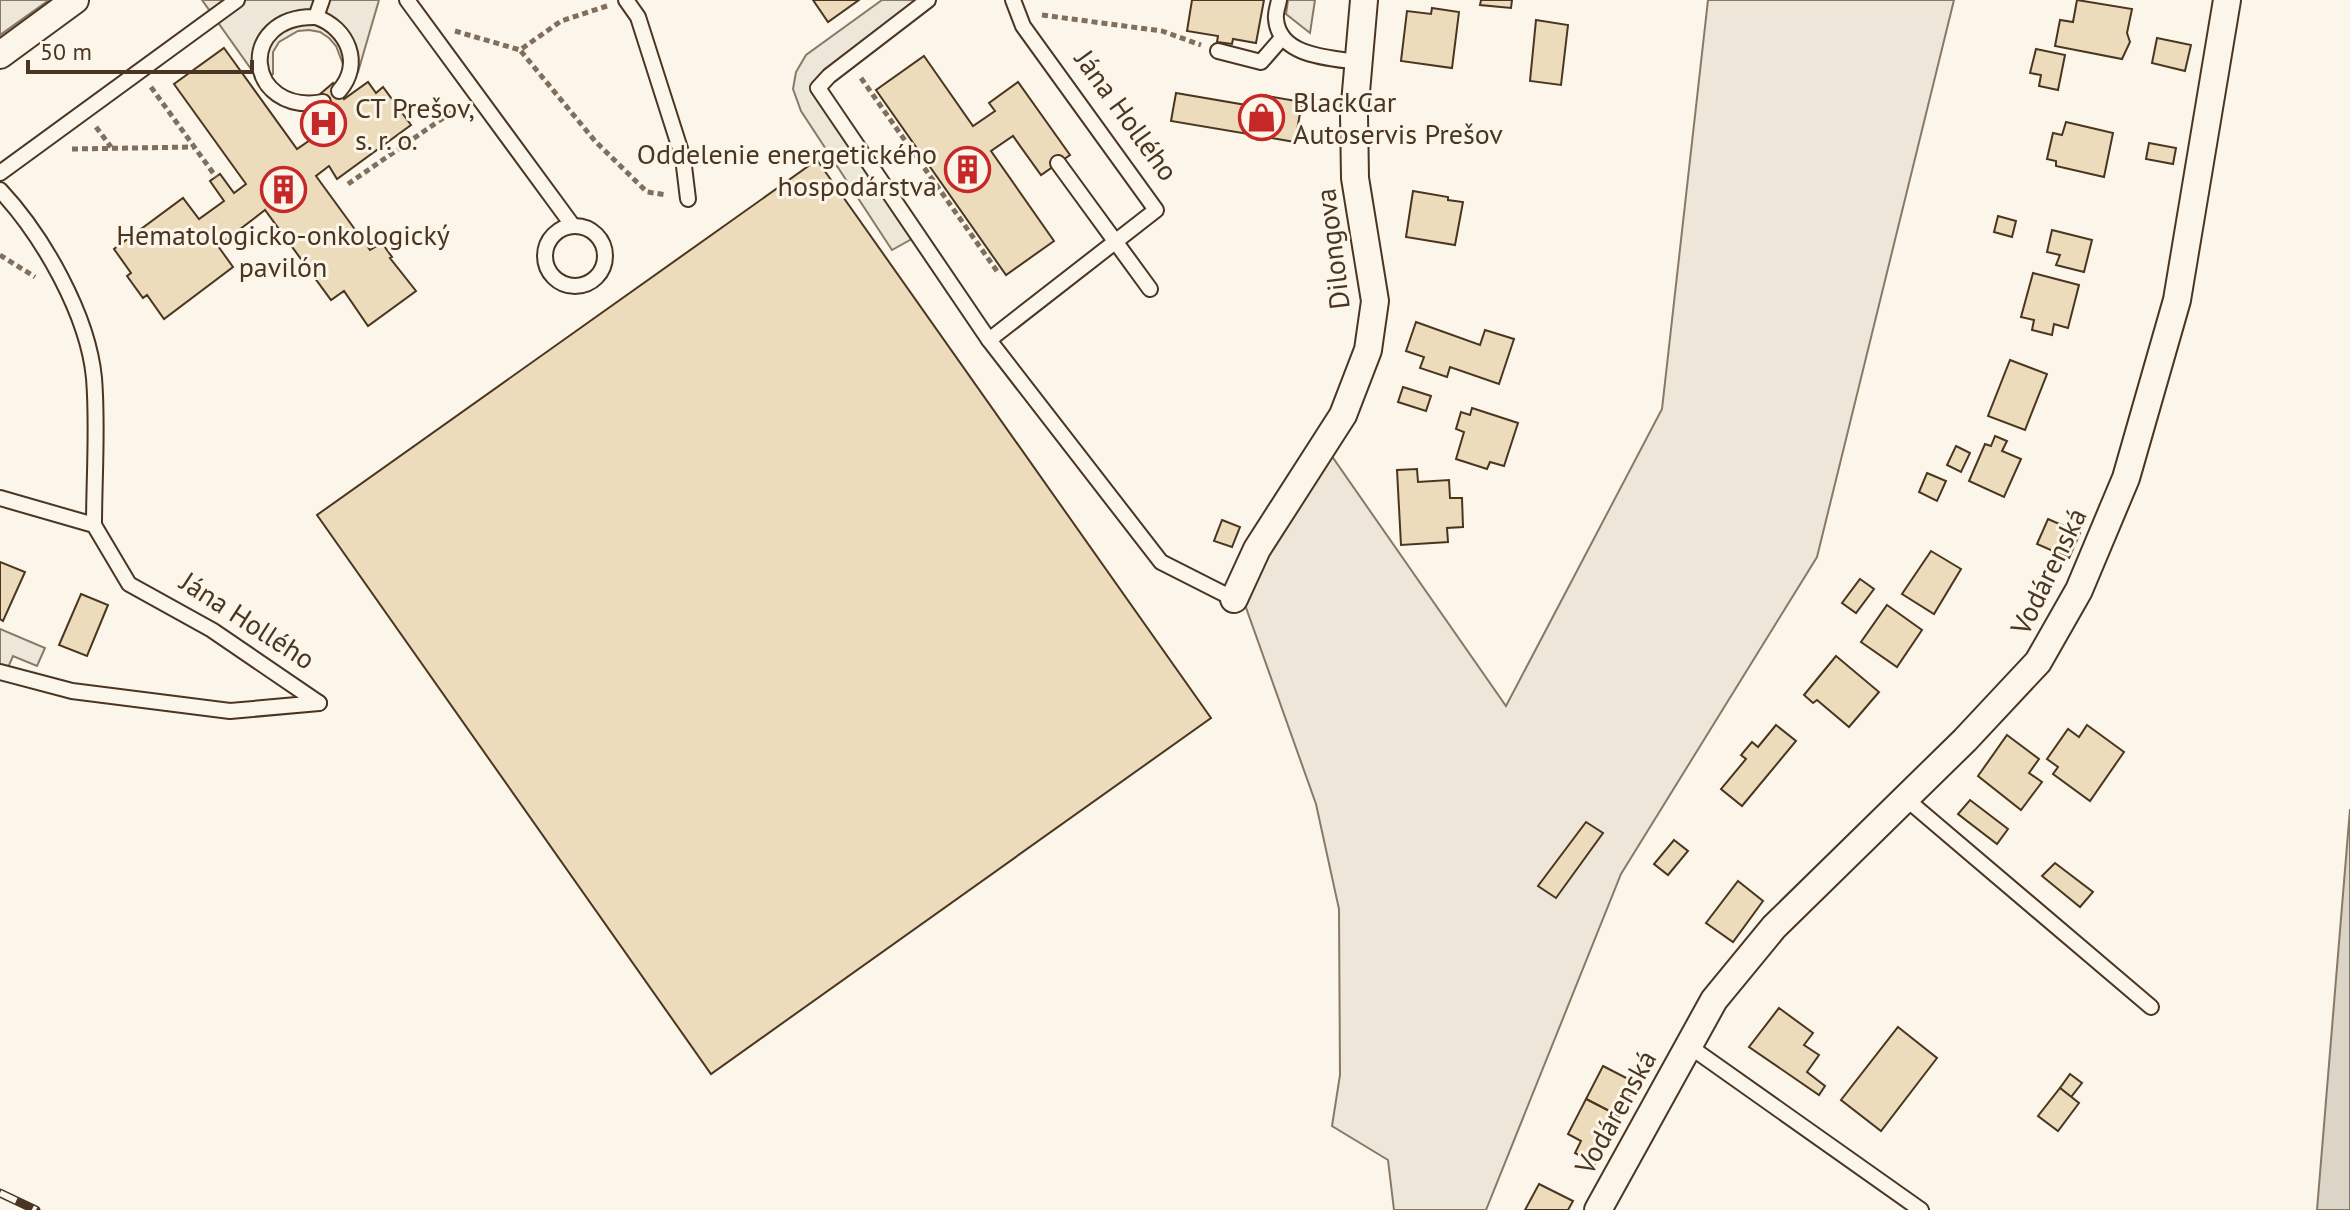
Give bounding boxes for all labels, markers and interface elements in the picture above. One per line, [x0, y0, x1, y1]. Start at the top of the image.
scale bar [28, 24, 252, 74]
text: 50 m [40, 36, 92, 67]
street label: Jána Hollého [1066, 41, 1187, 188]
place label: BlackCar Autoservis Prešov [1293, 83, 1503, 152]
place label: CT Prešov, s. r. o. [355, 89, 475, 158]
shop icon: BlackCar Autoservis Prešov [1238, 93, 1286, 141]
hospital icon: CT Prešov, s. r. o. [300, 99, 348, 147]
place label: Oddelenie energetického hospodárstva [637, 135, 937, 204]
building icon: Oddelenie energetického hospodárstva [944, 145, 992, 193]
building icon: Hematologicko-onkologický pavilón [259, 165, 307, 213]
street label: Dilongova [1306, 186, 1358, 312]
place label: Hematologicko-onkologický pavilón [116, 216, 450, 285]
street label: Vodárenská [2001, 502, 2095, 641]
street label: Jána Hollého [173, 562, 322, 677]
street label: Vodárenská [1565, 1043, 1664, 1181]

